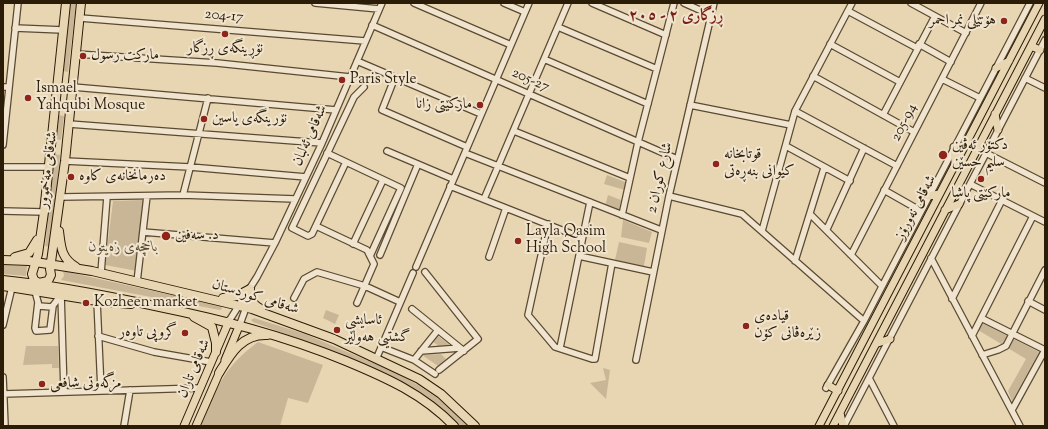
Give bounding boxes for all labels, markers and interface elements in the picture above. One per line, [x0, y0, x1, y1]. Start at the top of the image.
street label: 204-17 [204, 6, 244, 28]
district label: ڕزگاری ٢ - ٢٠٥ [629, 7, 723, 27]
place label: هۆتێلی نمر احمر [929, 12, 996, 30]
marker: هۆتێلی نمر احمر [999, 16, 1009, 26]
marker: نۆڕینگەی ڕزگار [220, 29, 230, 39]
place label: نۆڕینگەی ڕزگار [187, 40, 263, 58]
place label: مارکت رسول [91, 47, 159, 65]
marker: مارکت رسول [78, 51, 88, 61]
street label: 205-27 [508, 65, 552, 97]
place label: Paris Style [350, 71, 416, 89]
marker: Paris Style [337, 75, 347, 85]
place label: Ismael Yahqubi Mosque [36, 80, 145, 115]
marker: Ismael Yahqubi Mosque [23, 93, 33, 103]
place label: مارکێتی زانا [416, 96, 472, 114]
marker: مارکێتی زانا [475, 100, 485, 110]
street label: 205-94 [888, 101, 922, 145]
street label: شەقامی ئەلبان [290, 103, 332, 169]
place label: نۆرینگەی یاسین [212, 110, 287, 128]
marker: نۆرینگەی یاسین [199, 114, 209, 124]
street label: شەقامی مەخموور [35, 130, 63, 210]
place label: دکتۆر ئەڤین سلیم حسێن [952, 137, 1008, 172]
street label: شارع كوران 2 [644, 141, 678, 215]
place label: قوتابخانە کیوانی بنەڕەتی [724, 146, 795, 181]
marker: دکتۆر ئەڤین سلیم حسێن [937, 149, 949, 161]
marker: قوتابخانە کیوانی بنەڕەتی [711, 159, 721, 169]
place label: دەرمانخانەی کاوە [79, 168, 166, 186]
marker: دەرمانخانەی کاوە [66, 172, 76, 182]
street label: شەقامی نەورۆز [892, 173, 942, 243]
marker: مارکێتی پاشا [976, 174, 986, 184]
place label: مارکێتی پاشا [952, 185, 1010, 203]
place label: Layla Qasim High School [526, 223, 606, 258]
place label: د. سەفین [175, 227, 219, 245]
marker: د. سەفین [160, 230, 172, 242]
marker: Layla Qasim High School [513, 236, 523, 246]
park label: باخچەی زەیتون [88, 239, 158, 257]
street label: شەقامی کوردستان [209, 276, 301, 320]
place label: Kozheen market [94, 294, 197, 312]
marker: Kozheen market [81, 298, 91, 308]
place label: قیادەی زێرەڤانی کۆن [754, 308, 821, 343]
place label: ئاسایشی گشتیی هەولێر [345, 312, 411, 347]
marker: قیادەی زێرەڤانی کۆن [741, 321, 751, 331]
place label: گروپی تاوەر [119, 324, 177, 342]
marker: ئاسایشی گشتیی هەولێر [332, 325, 342, 335]
marker: گروپی تاوەر [180, 328, 190, 338]
street label: شەقامی تاران [175, 337, 215, 401]
place label: مزگەوتی شافعی [50, 375, 121, 393]
marker: مزگەوتی شافعی [37, 379, 47, 389]

